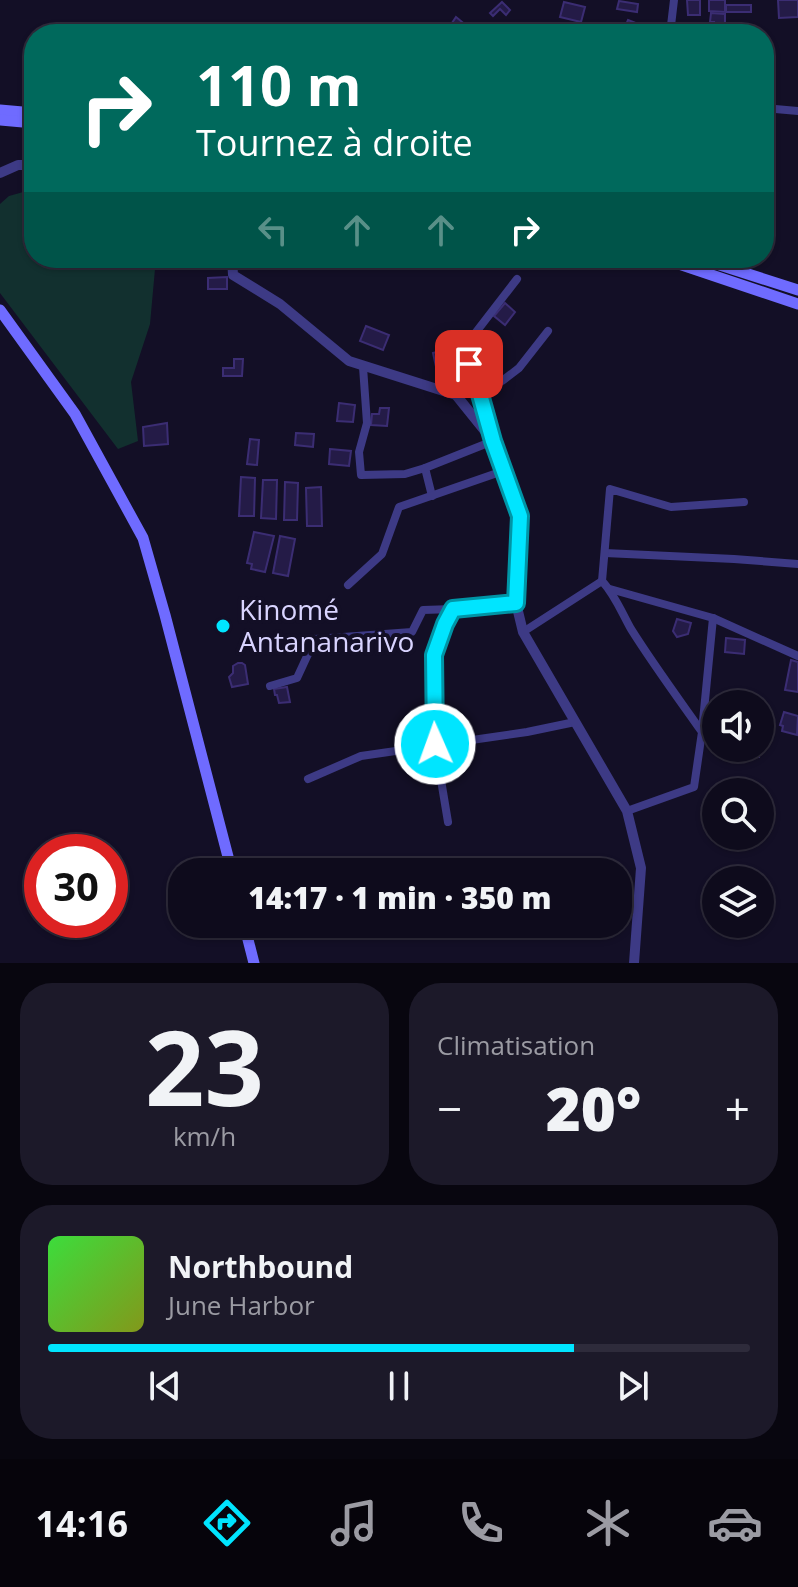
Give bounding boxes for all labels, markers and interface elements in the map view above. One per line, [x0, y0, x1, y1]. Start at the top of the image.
text: 110 m [196, 46, 362, 122]
icon: right [64, 56, 168, 160]
text: Tournez à droite [196, 118, 473, 167]
icon: left [251, 208, 295, 252]
icon: ahead [335, 208, 379, 252]
icon: ahead [419, 208, 463, 252]
icon: right [503, 208, 547, 252]
pin [435, 330, 503, 398]
icon: arrive [447, 342, 491, 386]
place label: Kinomé Antananarivo [239, 590, 414, 660]
marker: Kinomé Antananarivo [214, 617, 232, 635]
map controls [702, 690, 774, 938]
button: sound [702, 690, 774, 762]
position arrow [393, 702, 477, 786]
button: search [702, 778, 774, 850]
speed limit sign: 30 [24, 834, 128, 938]
button: layers [702, 866, 774, 938]
text: 14:17 · 1 min · 350 m [248, 877, 552, 918]
text: 23 [145, 995, 264, 1136]
text: Climatisation [437, 1027, 595, 1063]
text: 20° [546, 1067, 641, 1149]
text: − [437, 1078, 462, 1138]
text: + [725, 1078, 750, 1138]
text: km/h [173, 1118, 236, 1154]
text: Northbound [168, 1246, 353, 1287]
text: June Harbor [168, 1287, 315, 1323]
icon: previous [143, 1364, 187, 1408]
icon: pause [377, 1364, 421, 1408]
icon: next [611, 1364, 655, 1408]
icon: directions [199, 1495, 255, 1551]
icon: music [326, 1495, 382, 1551]
icon: phone [453, 1495, 509, 1551]
icon: climate [580, 1495, 636, 1551]
icon: car [707, 1495, 763, 1551]
text: 14:16 [35, 1499, 128, 1548]

